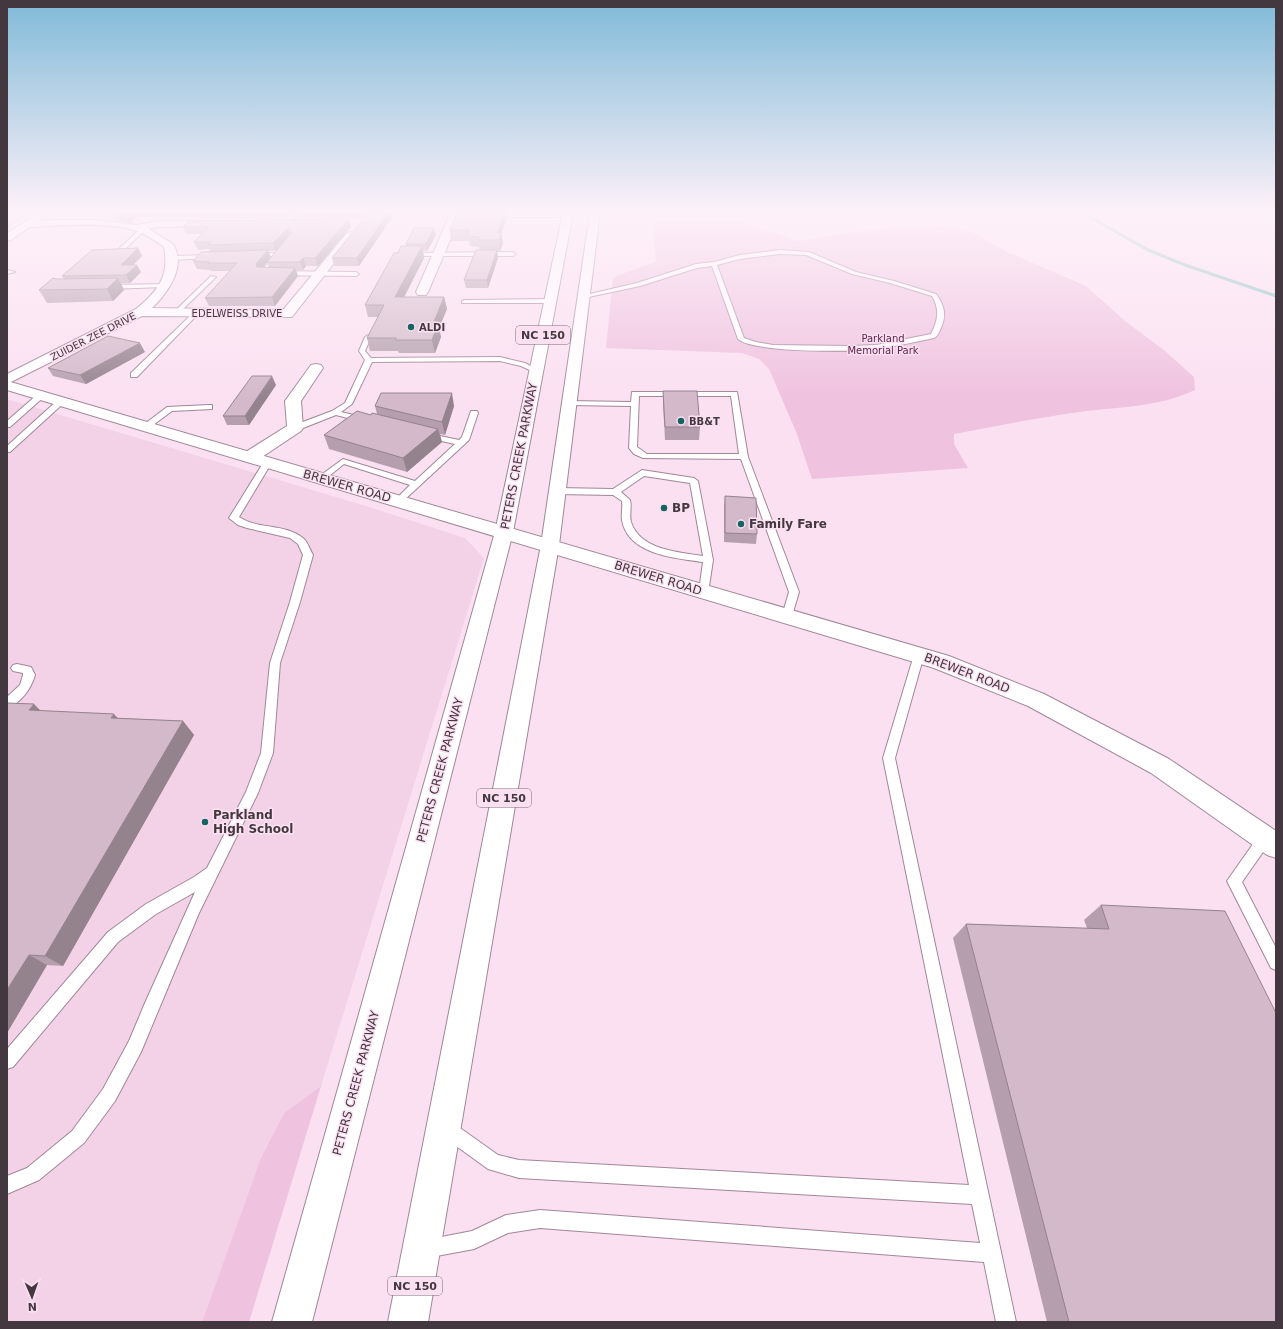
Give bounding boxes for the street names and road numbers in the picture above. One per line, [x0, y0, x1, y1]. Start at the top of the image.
street label: EDELWEISS DRIVE [192, 308, 282, 319]
street label: ZUIDER ZEE DRIVE [49, 310, 138, 363]
road number: NC 150 [516, 326, 570, 344]
street label: PETERS CREEK PARKWAY [498, 381, 540, 531]
street label: BREWER ROAD [301, 467, 393, 505]
street label: BREWER ROAD [613, 558, 703, 598]
street label: BREWER ROAD [922, 650, 1012, 696]
street label: PETERS CREEK PARKWAY [414, 695, 466, 844]
road number: NC 150 [477, 789, 531, 807]
street label: PETERS CREEK PARKWAY [330, 1008, 382, 1157]
road number: NC 150 [388, 1277, 442, 1295]

